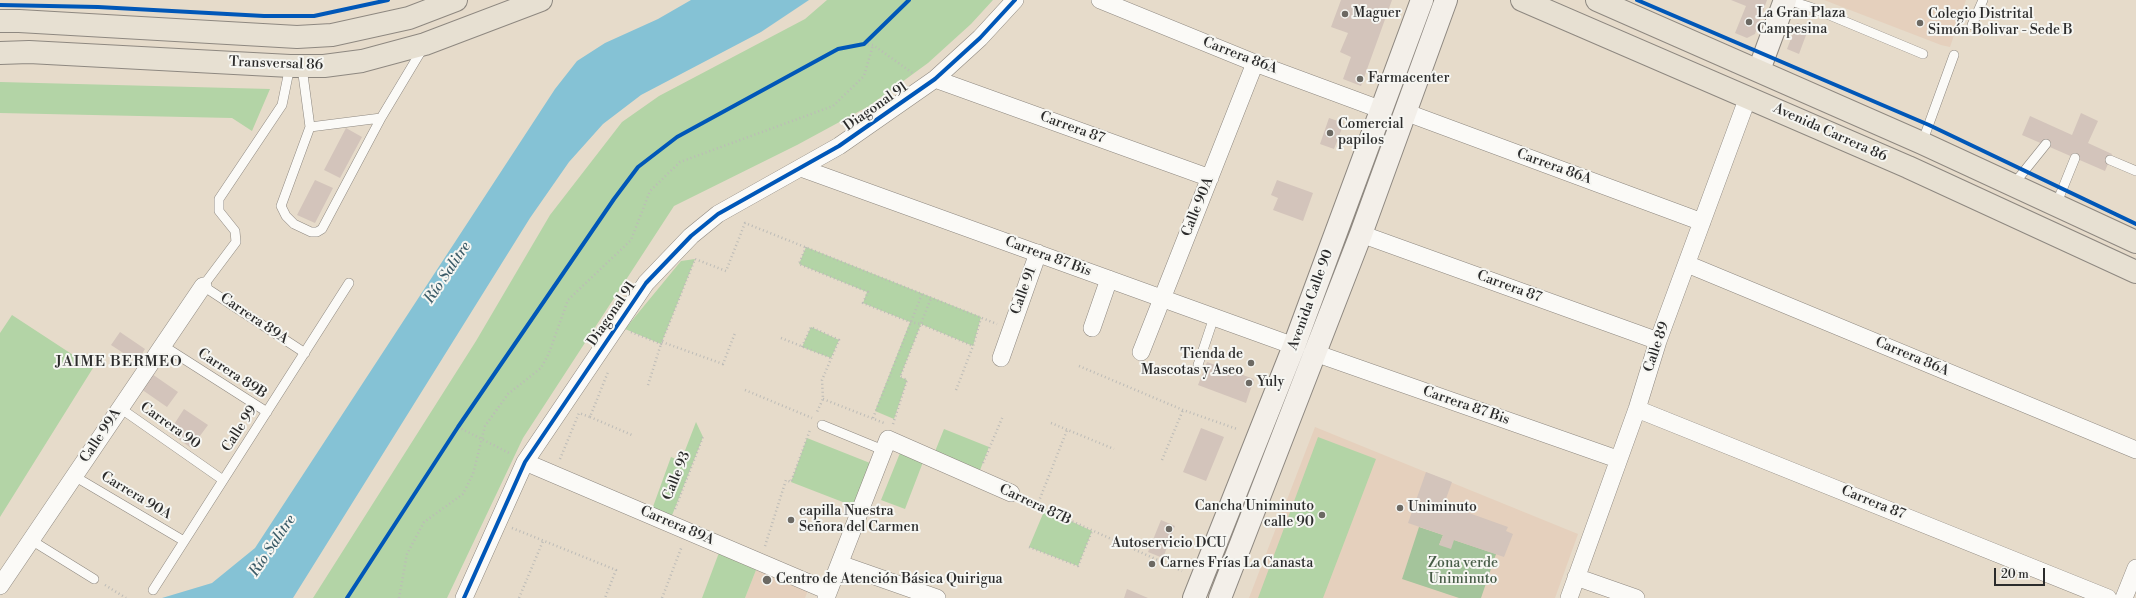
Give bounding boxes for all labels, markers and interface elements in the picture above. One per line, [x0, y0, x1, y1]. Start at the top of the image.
place label: Maguer [1353, 6, 1401, 22]
place label: La Gran Plaza Campesina [1757, 6, 1845, 38]
place label: Colegio Distrital Simón Bolivar - Sede B [1928, 7, 2073, 40]
marker: Maguer [1340, 9, 1350, 19]
marker: La Gran Plaza Campesina [1744, 17, 1754, 27]
marker: Colegio Distrital Simón Bolivar - Sede B [1915, 18, 1925, 28]
street label: Carrera 86A [1200, 34, 1280, 78]
street label: Transversal 86 [229, 54, 323, 74]
place label: Farmacenter [1368, 71, 1450, 87]
marker: Farmacenter [1355, 74, 1365, 84]
street label: Diagonal 91 [841, 79, 911, 135]
street label: Avenida Carrera 86 [1771, 100, 1889, 166]
street label: Carrera 87 [1037, 109, 1107, 147]
place label: Comercial papilos [1338, 117, 1404, 150]
marker: Comercial papilos [1325, 128, 1335, 138]
street label: Carrera 86A [1514, 146, 1594, 188]
street label: Calle 90A [1179, 175, 1217, 239]
street label: Carrera 87 Bis [1002, 234, 1094, 280]
water label: Río Salitre [421, 239, 475, 307]
street label: Avenida Calle 90 [1285, 247, 1337, 353]
street label: Calle 91 [1008, 265, 1040, 317]
street label: Carrera 87 [1474, 268, 1544, 306]
street label: Diagonal 91 [584, 279, 640, 349]
street label: Carrera 89A [217, 290, 291, 348]
street label: Calle 89 [1641, 320, 1673, 374]
street label: Carrera 86A [1873, 334, 1951, 380]
street label: Carrera 89B [194, 345, 270, 403]
place label: Tienda de Mascotas y Aseo [1141, 347, 1243, 380]
district label: JAIME BERMEO [55, 353, 183, 371]
marker: Tienda de Mascotas y Aseo [1246, 358, 1256, 368]
place label: Yuly [1257, 375, 1284, 391]
marker: Yuly [1244, 378, 1254, 388]
street label: Carrera 87 Bis [1420, 383, 1512, 429]
street label: Carrera 90 [137, 399, 203, 453]
street label: Calle 99 [219, 403, 261, 455]
street label: Calle 99A [77, 406, 125, 466]
street label: Calle 93 [660, 449, 694, 503]
street label: Carrera 90A [98, 468, 174, 524]
street label: Carrera 87B [996, 481, 1074, 529]
street label: Carrera 87 [1839, 483, 1907, 523]
place label: Cancha Uniminuto calle 90 [1195, 499, 1314, 532]
place label: Uniminuto [1408, 500, 1477, 516]
street label: Carrera 89A [638, 503, 716, 549]
marker: Uniminuto [1395, 503, 1405, 513]
place label: capilla Nuestra Señora del Carmen [799, 504, 919, 536]
marker: Cancha Uniminuto calle 90 [1317, 510, 1327, 520]
water label: Río Salitre [246, 512, 300, 580]
marker: capilla Nuestra Señora del Carmen [786, 515, 796, 525]
marker: Autoservicio DCU [1164, 524, 1174, 534]
place label: Autoservicio DCU [1112, 536, 1226, 552]
place label: Carnes Frías La Canasta [1160, 556, 1313, 572]
park label: Zona verde Uniminuto [1428, 556, 1498, 588]
marker: Carnes Frías La Canasta [1147, 559, 1157, 569]
scale bar [1996, 560, 2047, 586]
text: 20 m [2001, 567, 2029, 582]
place label: Centro de Atención Básica Quirigua [776, 572, 1003, 588]
marker: Centro de Atención Básica Quirigua [761, 574, 773, 586]

